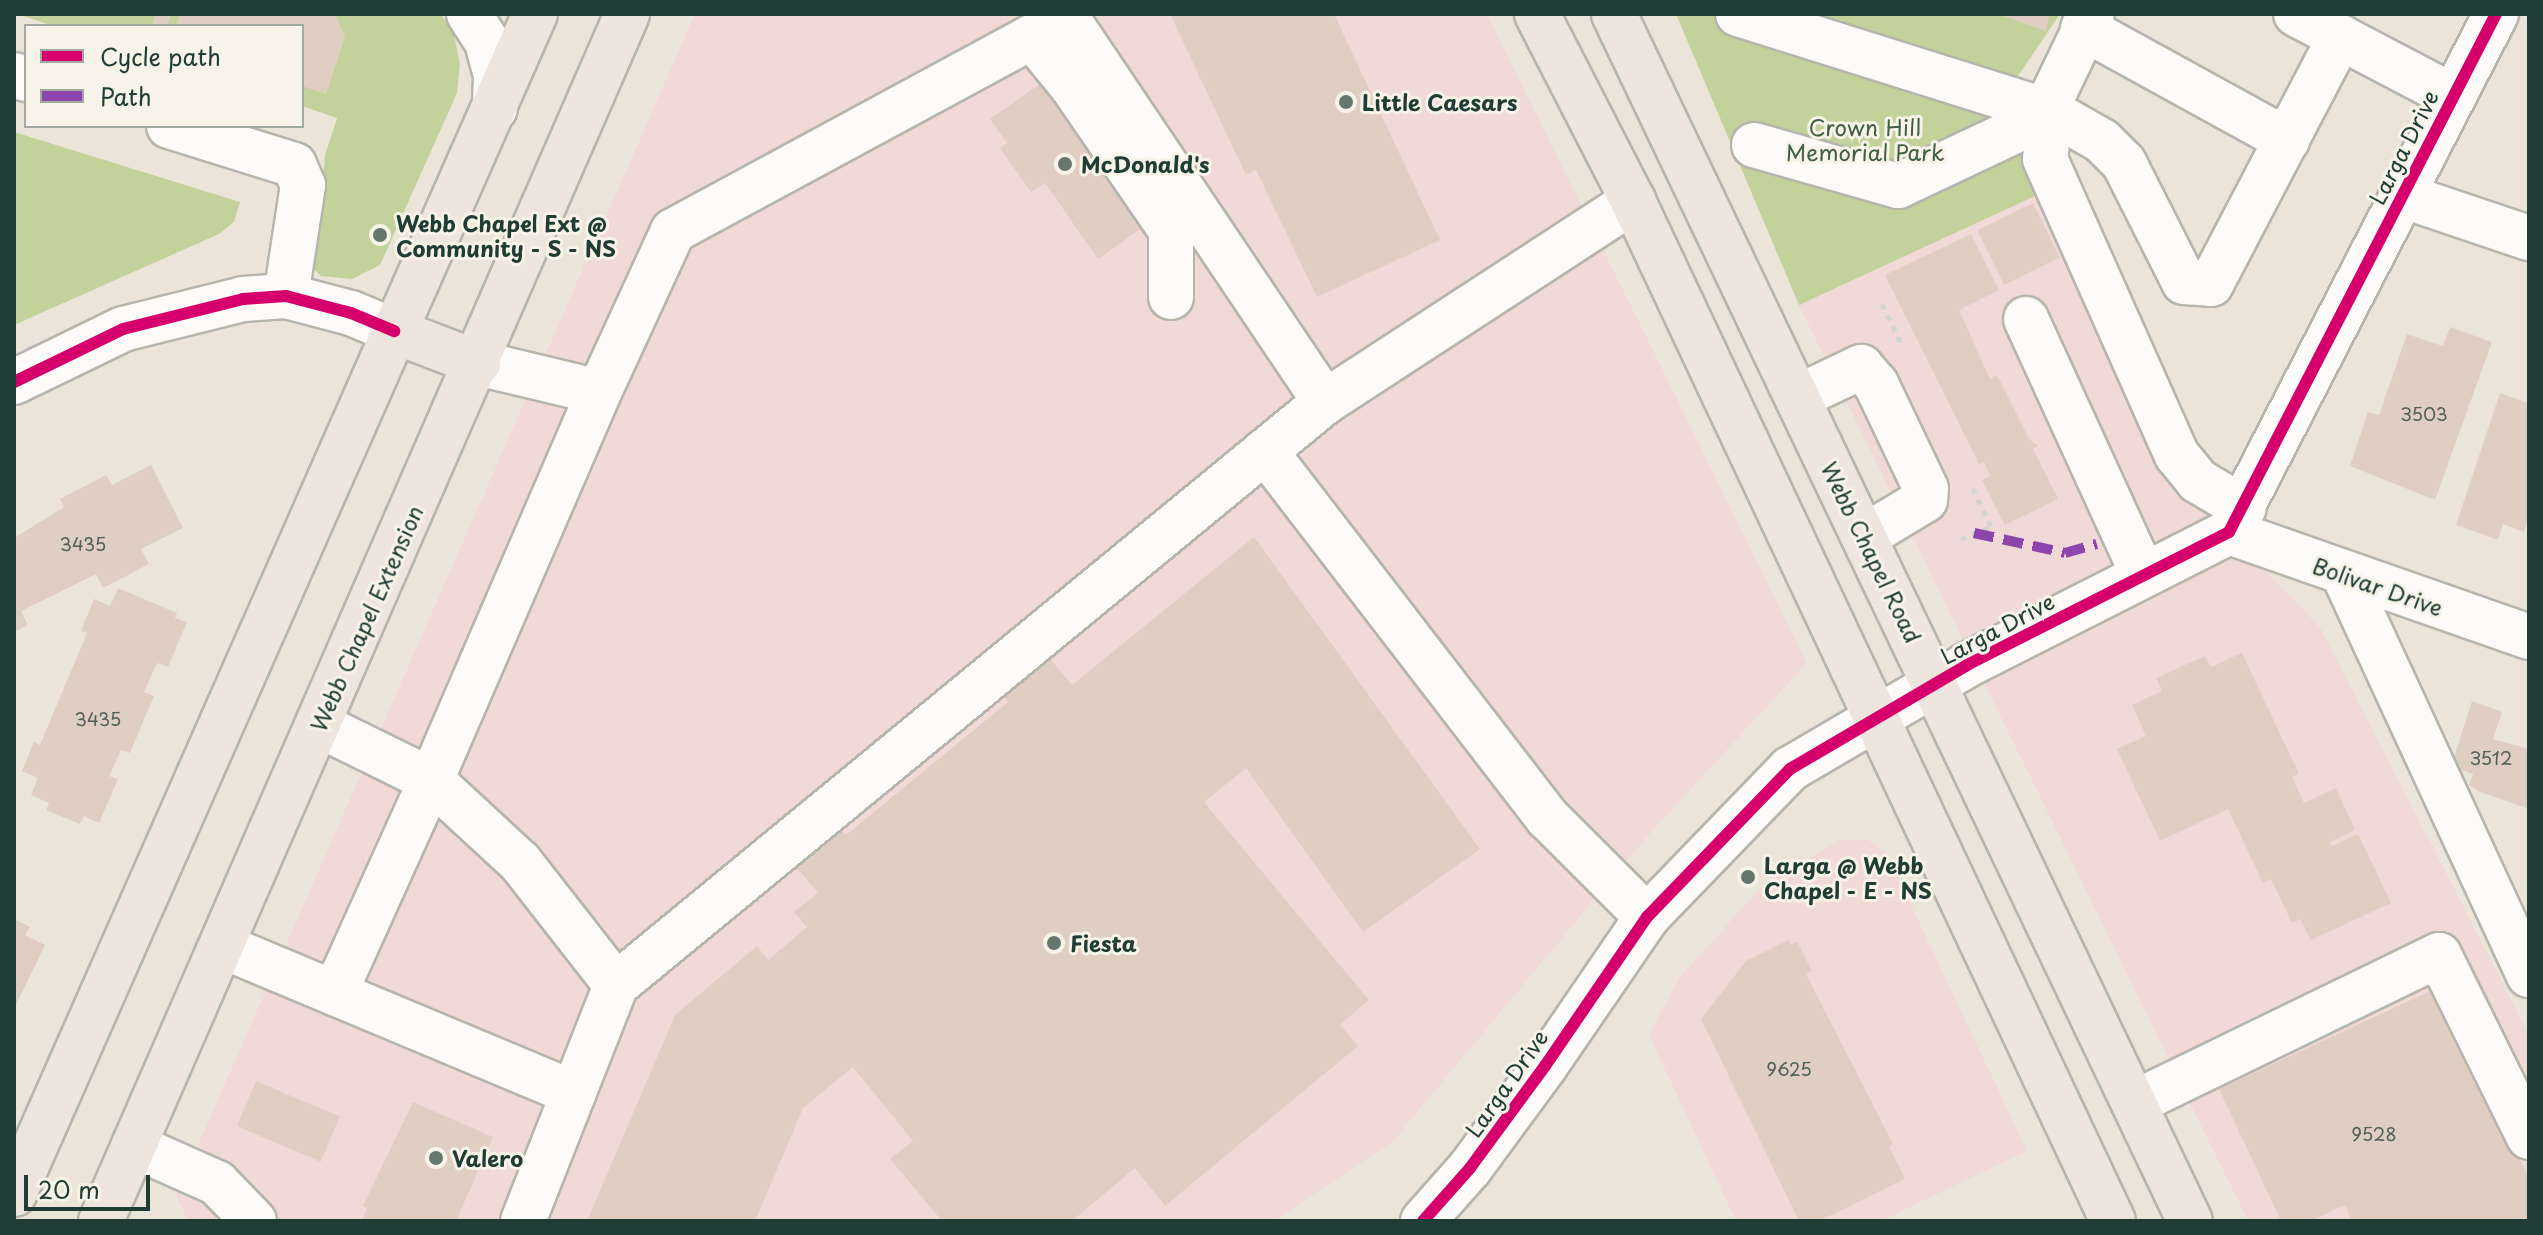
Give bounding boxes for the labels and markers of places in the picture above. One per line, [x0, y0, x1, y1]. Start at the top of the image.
place label: Little Caesars [1362, 89, 1518, 115]
marker: Little Caesars [1337, 93, 1355, 111]
place label: McDonald's [1081, 151, 1210, 177]
marker: McDonald's [1056, 155, 1074, 173]
place label: Webb Chapel Ext @ Community - S - NS [396, 209, 617, 260]
marker: Webb Chapel Ext @ Community - S - NS [371, 226, 389, 244]
place label: Larga @ Webb Chapel - E - NS [1764, 851, 1934, 902]
marker: Larga @ Webb Chapel - E - NS [1739, 868, 1757, 886]
place label: Fiesta [1070, 930, 1137, 956]
marker: Fiesta [1045, 934, 1063, 952]
place label: Valero [452, 1145, 523, 1171]
marker: Valero [427, 1149, 445, 1167]

